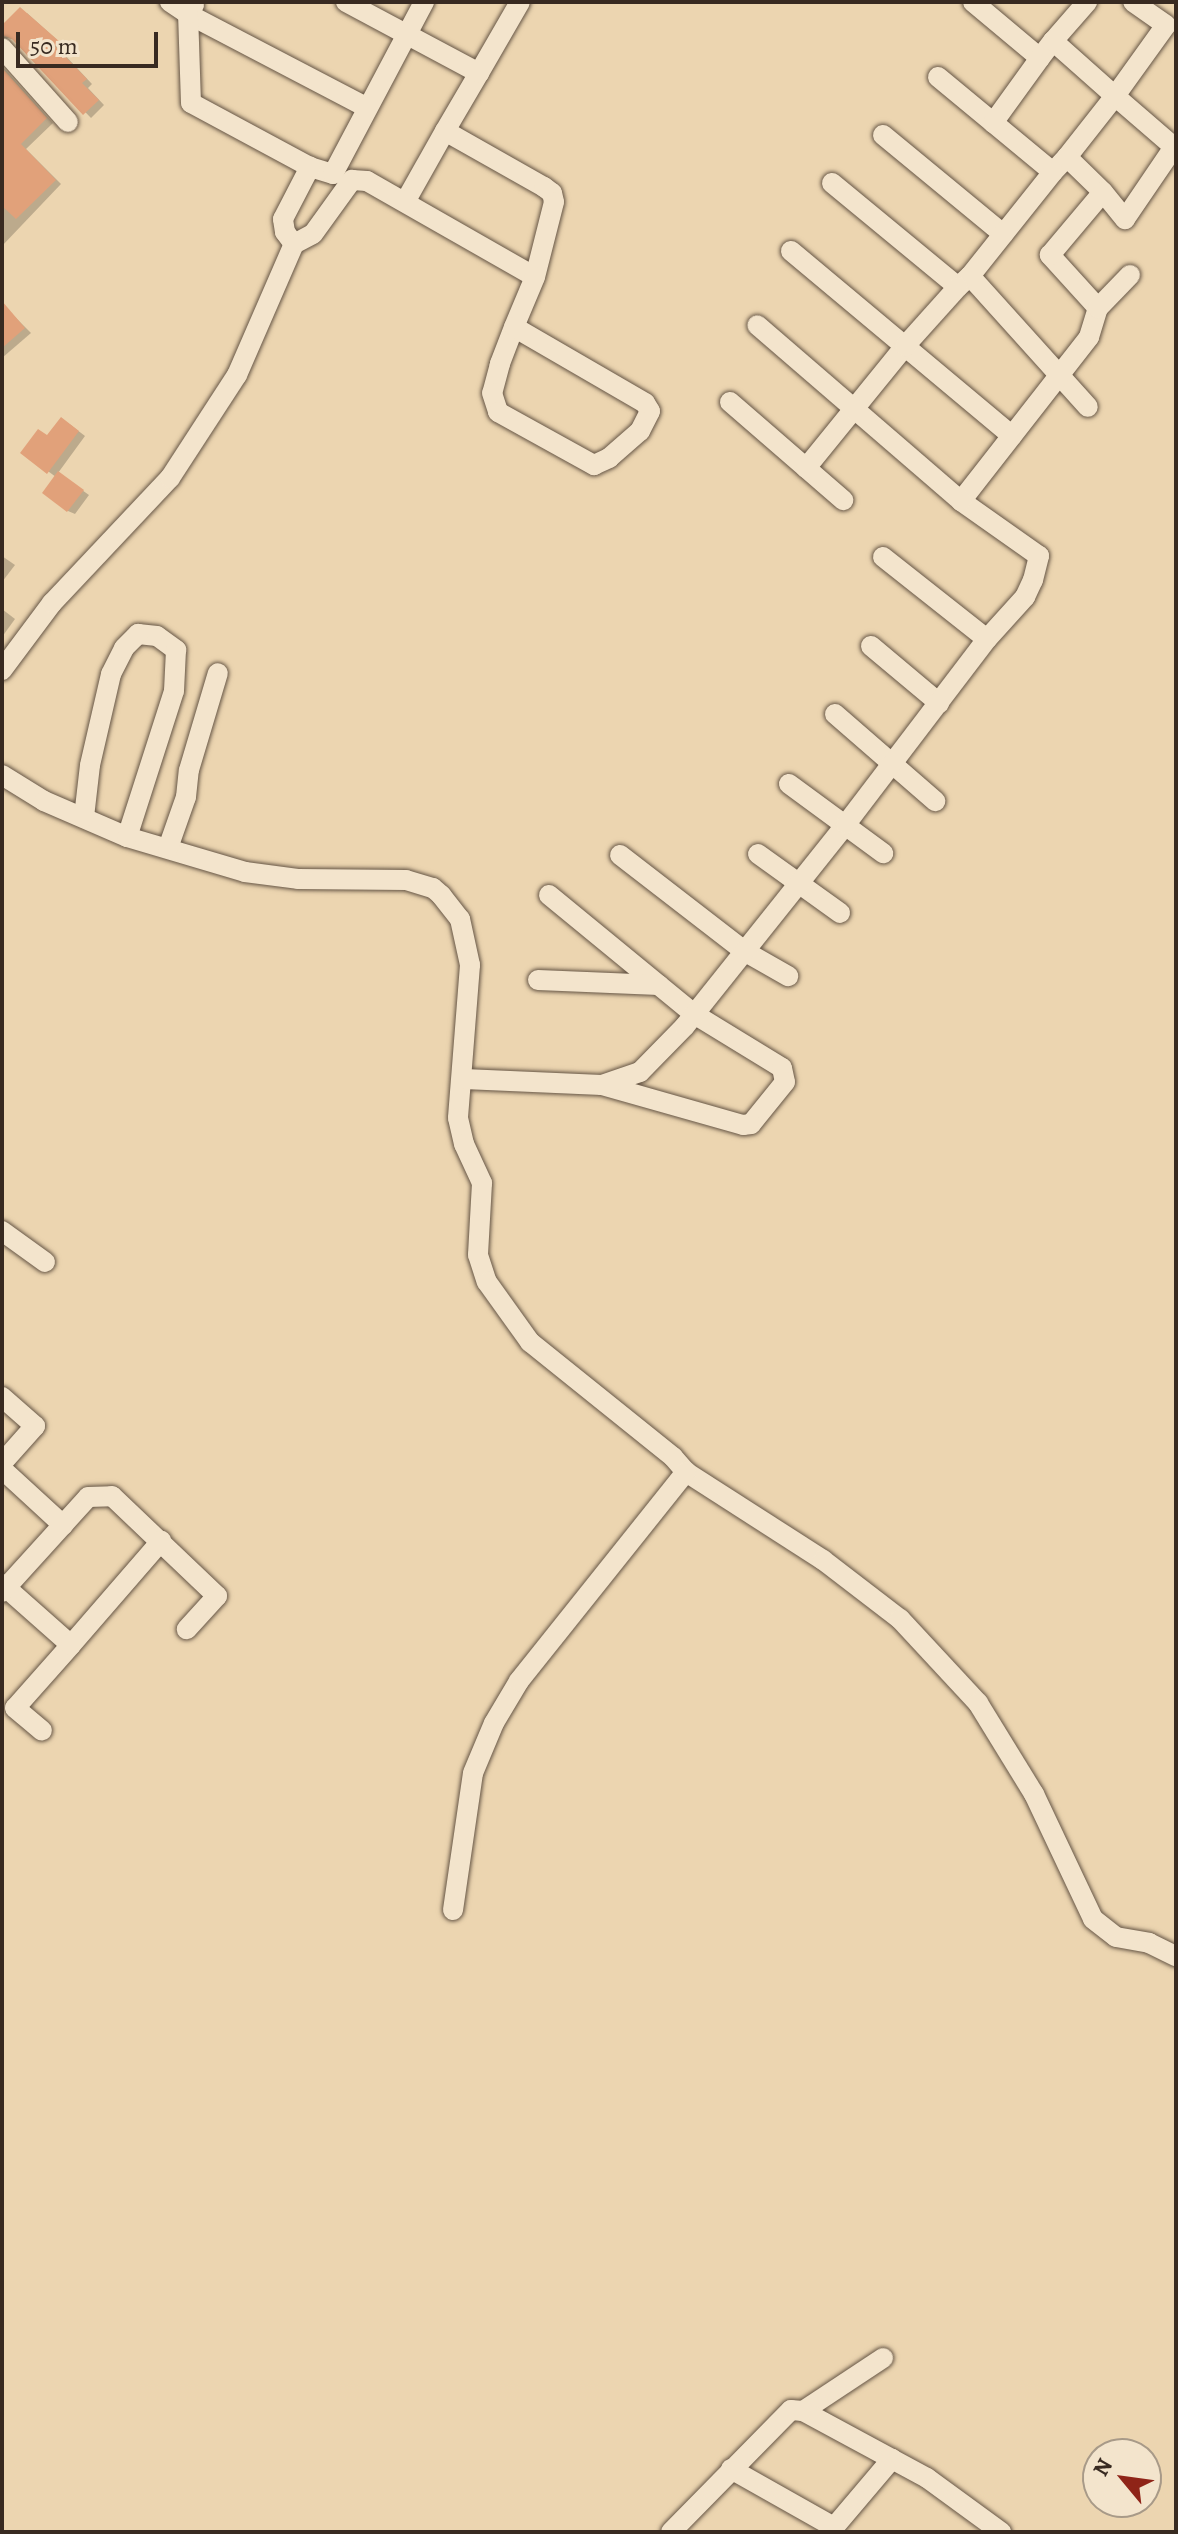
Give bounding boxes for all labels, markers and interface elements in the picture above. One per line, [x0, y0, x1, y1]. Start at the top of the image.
scale bar [20, 16, 162, 66]
text: 50 m [30, 30, 78, 62]
north arrow [1082, 2438, 1162, 2518]
text: N [1086, 2453, 1120, 2482]

